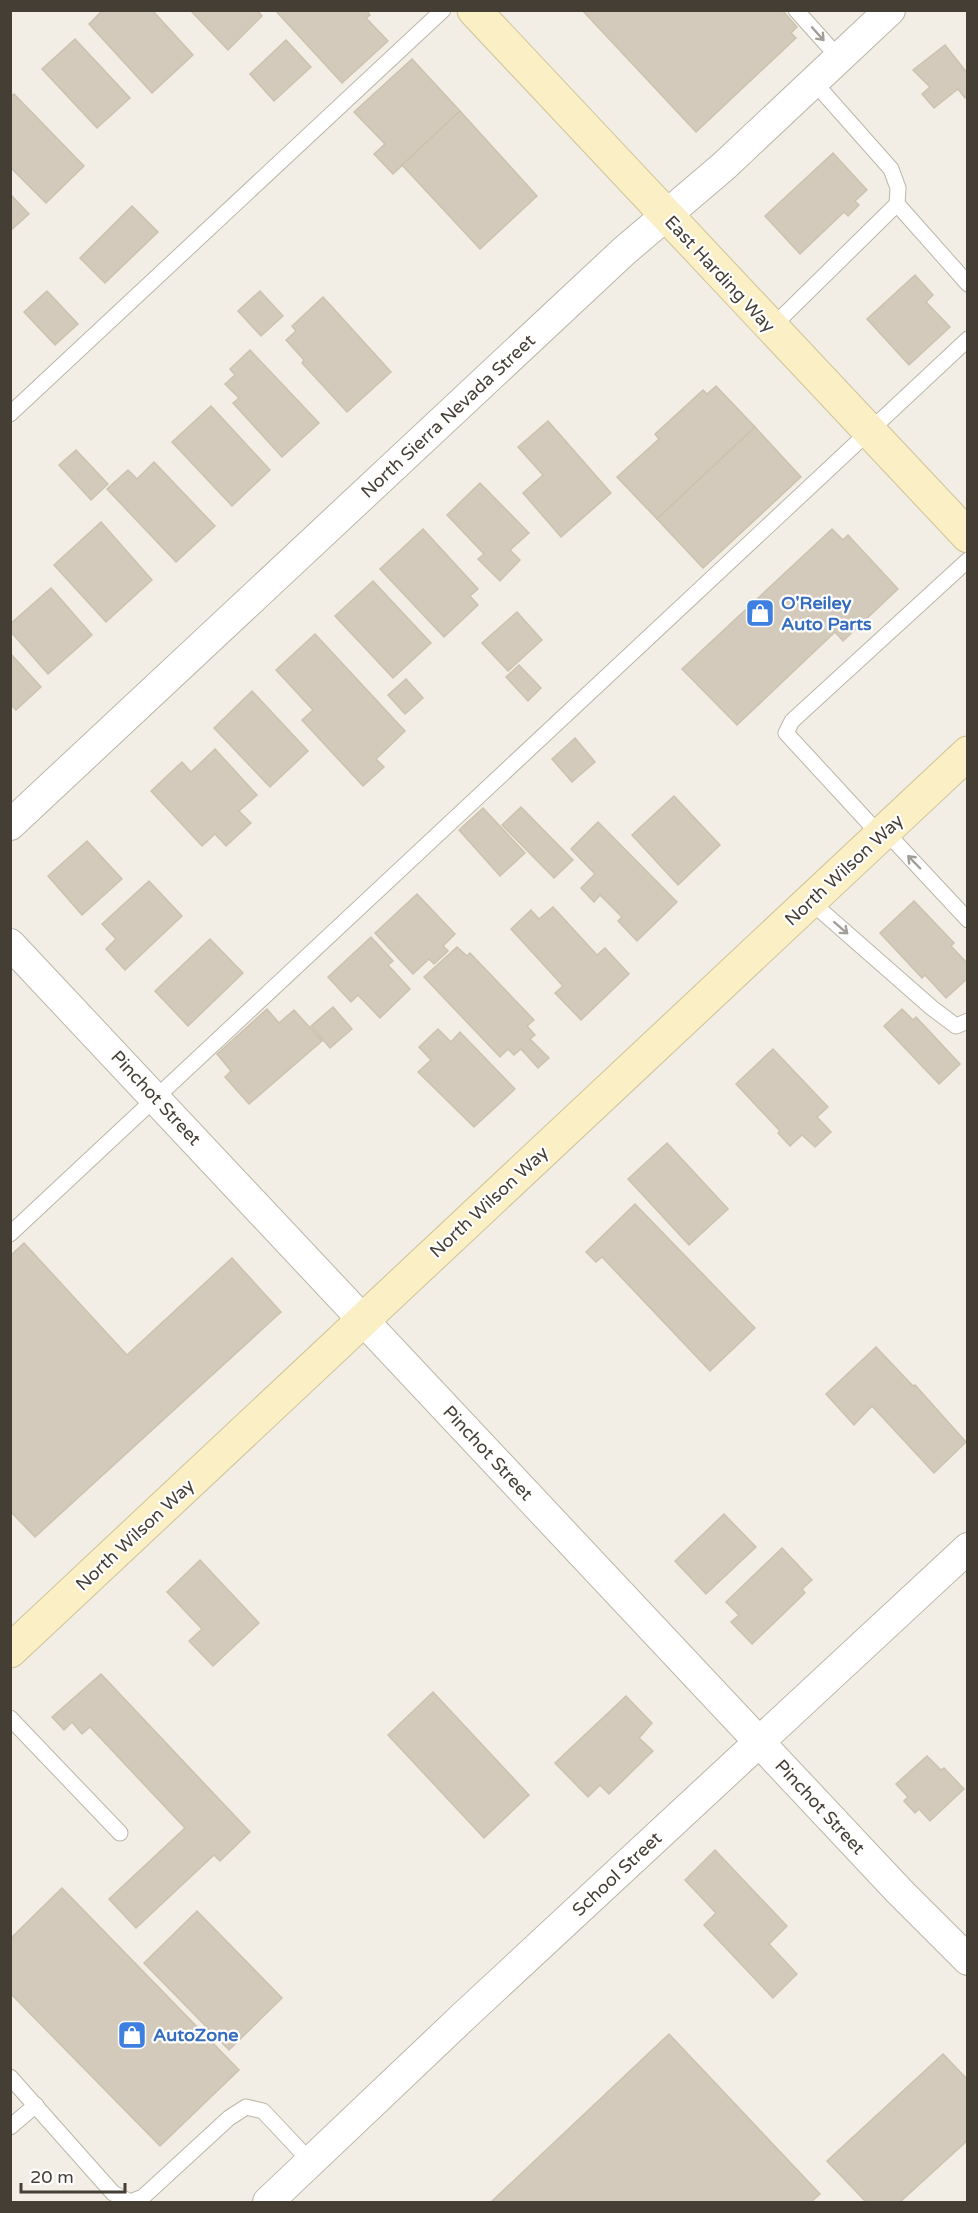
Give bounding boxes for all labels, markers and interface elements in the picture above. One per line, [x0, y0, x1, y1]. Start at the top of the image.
one-way arrow [811, 26, 825, 41]
street label: East Harding Way [660, 211, 780, 337]
street label: North Sierra Nevada Street [356, 329, 540, 503]
place label: O'Reiley Auto Parts [781, 592, 872, 635]
shop icon: O'Reiley Auto Parts [744, 597, 776, 629]
street label: North Wilson Way [780, 809, 908, 931]
one-way arrow [907, 854, 921, 869]
one-way arrow [833, 921, 849, 934]
street label: Pinchot Street [106, 1046, 206, 1150]
street label: North Wilson Way [425, 1141, 553, 1263]
street label: Pinchot Street [438, 1401, 538, 1505]
street label: North Wilson Way [71, 1474, 199, 1596]
street label: Pinchot Street [770, 1755, 870, 1859]
street label: School Street [568, 1827, 666, 1921]
shop icon: AutoZone [116, 2019, 148, 2051]
place label: AutoZone [153, 2024, 238, 2046]
scale bar [21, 2156, 124, 2194]
text: 20 m [30, 2166, 74, 2188]

